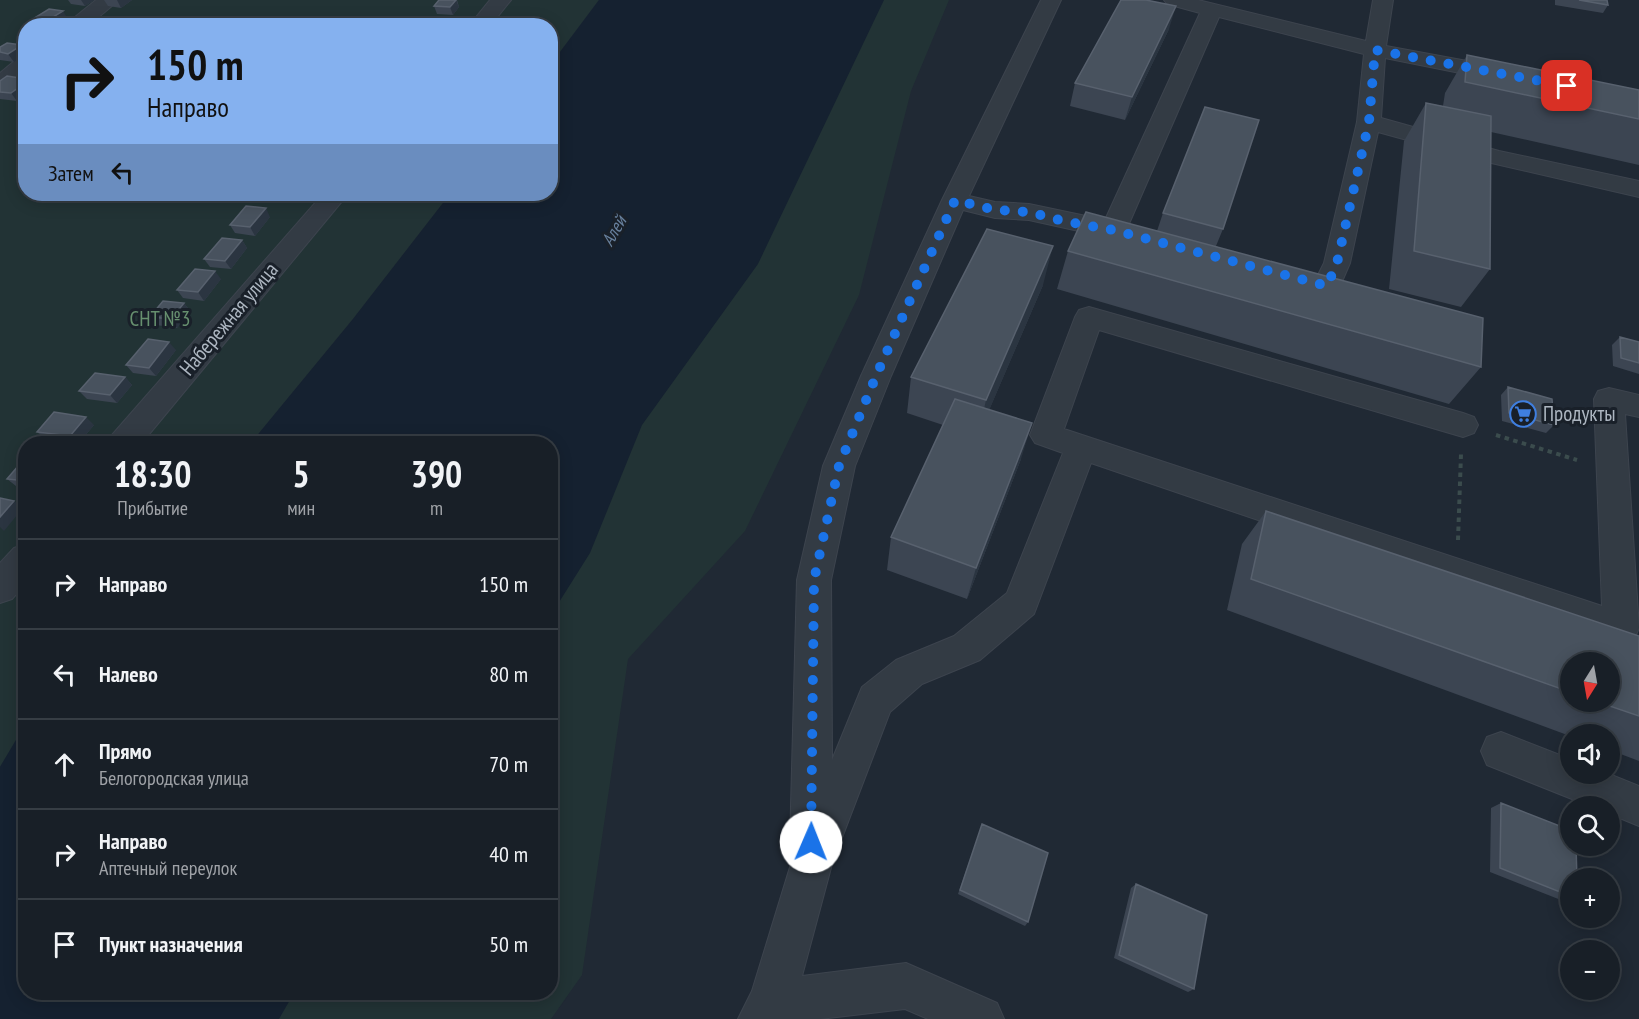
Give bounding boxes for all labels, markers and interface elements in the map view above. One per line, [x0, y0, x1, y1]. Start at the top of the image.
text: 150 m [147, 37, 244, 92]
icon: right [48, 42, 126, 120]
pin [1541, 60, 1592, 111]
icon: arrive [1550, 69, 1583, 102]
text: Направо [147, 90, 229, 124]
icon: left [106, 156, 139, 189]
text: Затем [48, 159, 94, 187]
water label: Алей [596, 210, 632, 250]
street label: Набережная улица [173, 257, 284, 381]
park label: СНТ №3 [130, 305, 190, 332]
supermarket icon: Продукты [1508, 399, 1538, 429]
place label: Продукты [1543, 400, 1616, 427]
text: 18:30 [114, 450, 192, 497]
text: 5 [293, 450, 310, 497]
text: 390 [411, 450, 462, 497]
text: Прибытие [117, 495, 188, 521]
text: мин [287, 495, 315, 521]
text: m [430, 495, 443, 521]
icon: right [48, 568, 81, 601]
text: Направо [99, 570, 167, 598]
text: 150 m [479, 570, 528, 598]
north arrow [1560, 652, 1620, 712]
map controls [1560, 652, 1620, 1000]
icon: left [48, 658, 81, 691]
text: Налево [99, 660, 158, 688]
text: 80 m [489, 660, 528, 688]
button: sound [1560, 724, 1620, 784]
text: Прямо [99, 737, 152, 765]
icon: ahead [48, 748, 81, 781]
text: 70 m [489, 750, 528, 778]
text: Белогородская улица [99, 765, 249, 791]
button: search [1560, 796, 1620, 856]
position arrow [779, 810, 843, 874]
text: Направо [99, 827, 167, 855]
icon: right [48, 838, 81, 871]
text: 40 m [489, 840, 528, 868]
text: Аптечный переулок [99, 855, 237, 881]
button: + [1560, 868, 1620, 928]
icon: arrive [48, 928, 81, 961]
text: Пункт назначения [99, 930, 243, 958]
text: 50 m [489, 930, 528, 958]
button: − [1560, 940, 1620, 1000]

